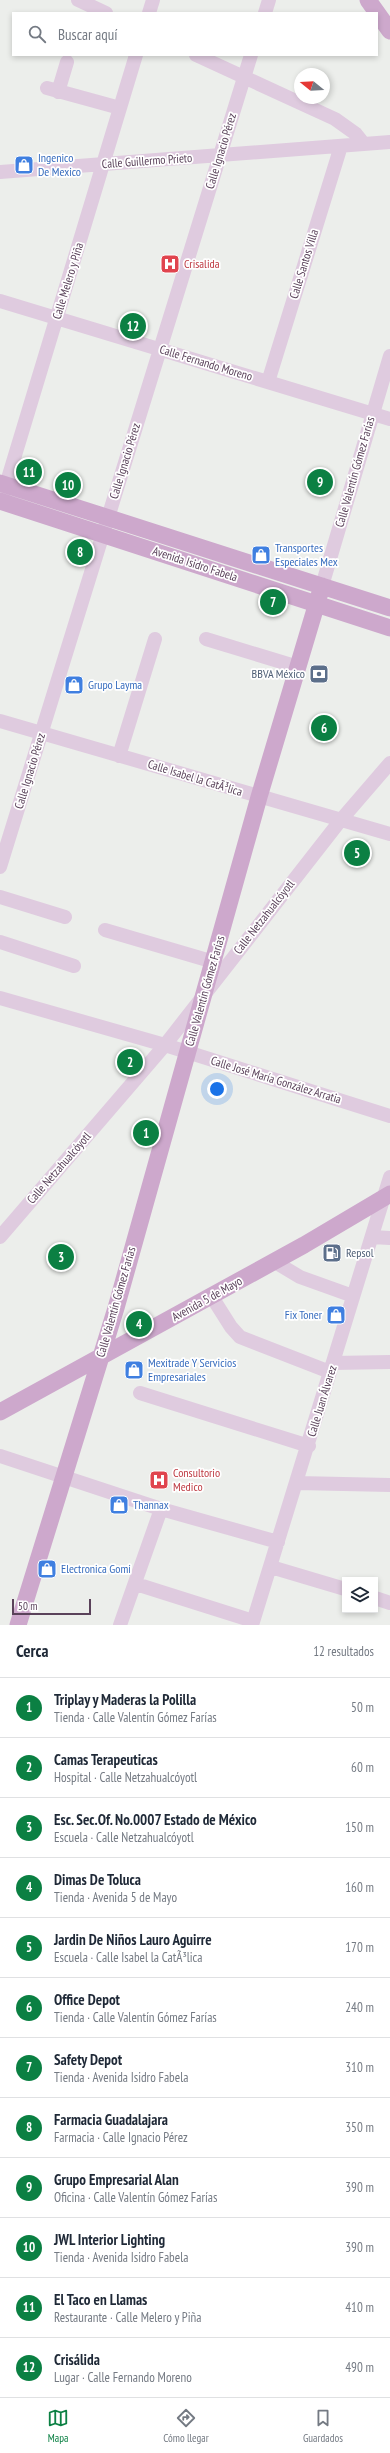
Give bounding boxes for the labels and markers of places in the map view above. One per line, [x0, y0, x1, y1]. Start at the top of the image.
place label: Ingenico De Mexico [38, 150, 81, 179]
shop icon: Ingenico De Mexico [13, 154, 35, 176]
hospital icon: Crisalida [159, 253, 181, 275]
place label: Crisalida [184, 256, 220, 271]
pin: 12 [120, 311, 146, 341]
pin: 11 [16, 457, 42, 487]
pin: 9 [307, 467, 333, 497]
pin: 10 [55, 470, 81, 500]
pin: 8 [67, 537, 93, 567]
place label: Transportes Especiales Mex [275, 540, 338, 569]
shop icon: Transportes Especiales Mex [250, 544, 272, 566]
pin: 7 [260, 587, 286, 617]
bank icon: BBVA México [308, 663, 330, 685]
place label: BBVA México [252, 666, 305, 681]
shop icon: Grupo Layma [63, 674, 85, 696]
place label: Grupo Layma [88, 677, 142, 692]
pin: 6 [311, 713, 337, 743]
pin: 5 [344, 838, 370, 868]
pin: 2 [117, 1047, 143, 1077]
pin: 1 [133, 1118, 159, 1148]
pin: 3 [48, 1242, 74, 1272]
fuel station icon: Repsol [321, 1242, 343, 1264]
place label: Repsol [346, 1245, 374, 1260]
shop icon: Fix Toner [325, 1304, 347, 1326]
place label: Fix Toner [285, 1307, 323, 1322]
pin: 4 [126, 1309, 152, 1339]
place label: Mexitrade Y Servicios Empresariales [148, 1355, 236, 1384]
shop icon: Mexitrade Y Servicios Empresariales [123, 1359, 145, 1381]
place label: Consultorio Medico [173, 1465, 220, 1494]
hospital icon: Consultorio Medico [148, 1469, 170, 1491]
shop icon: Thannax [108, 1494, 130, 1516]
place label: Thannax [133, 1497, 169, 1512]
shop icon: Electronica Gomi [36, 1558, 58, 1580]
place label: Electronica Gomi [61, 1561, 131, 1576]

